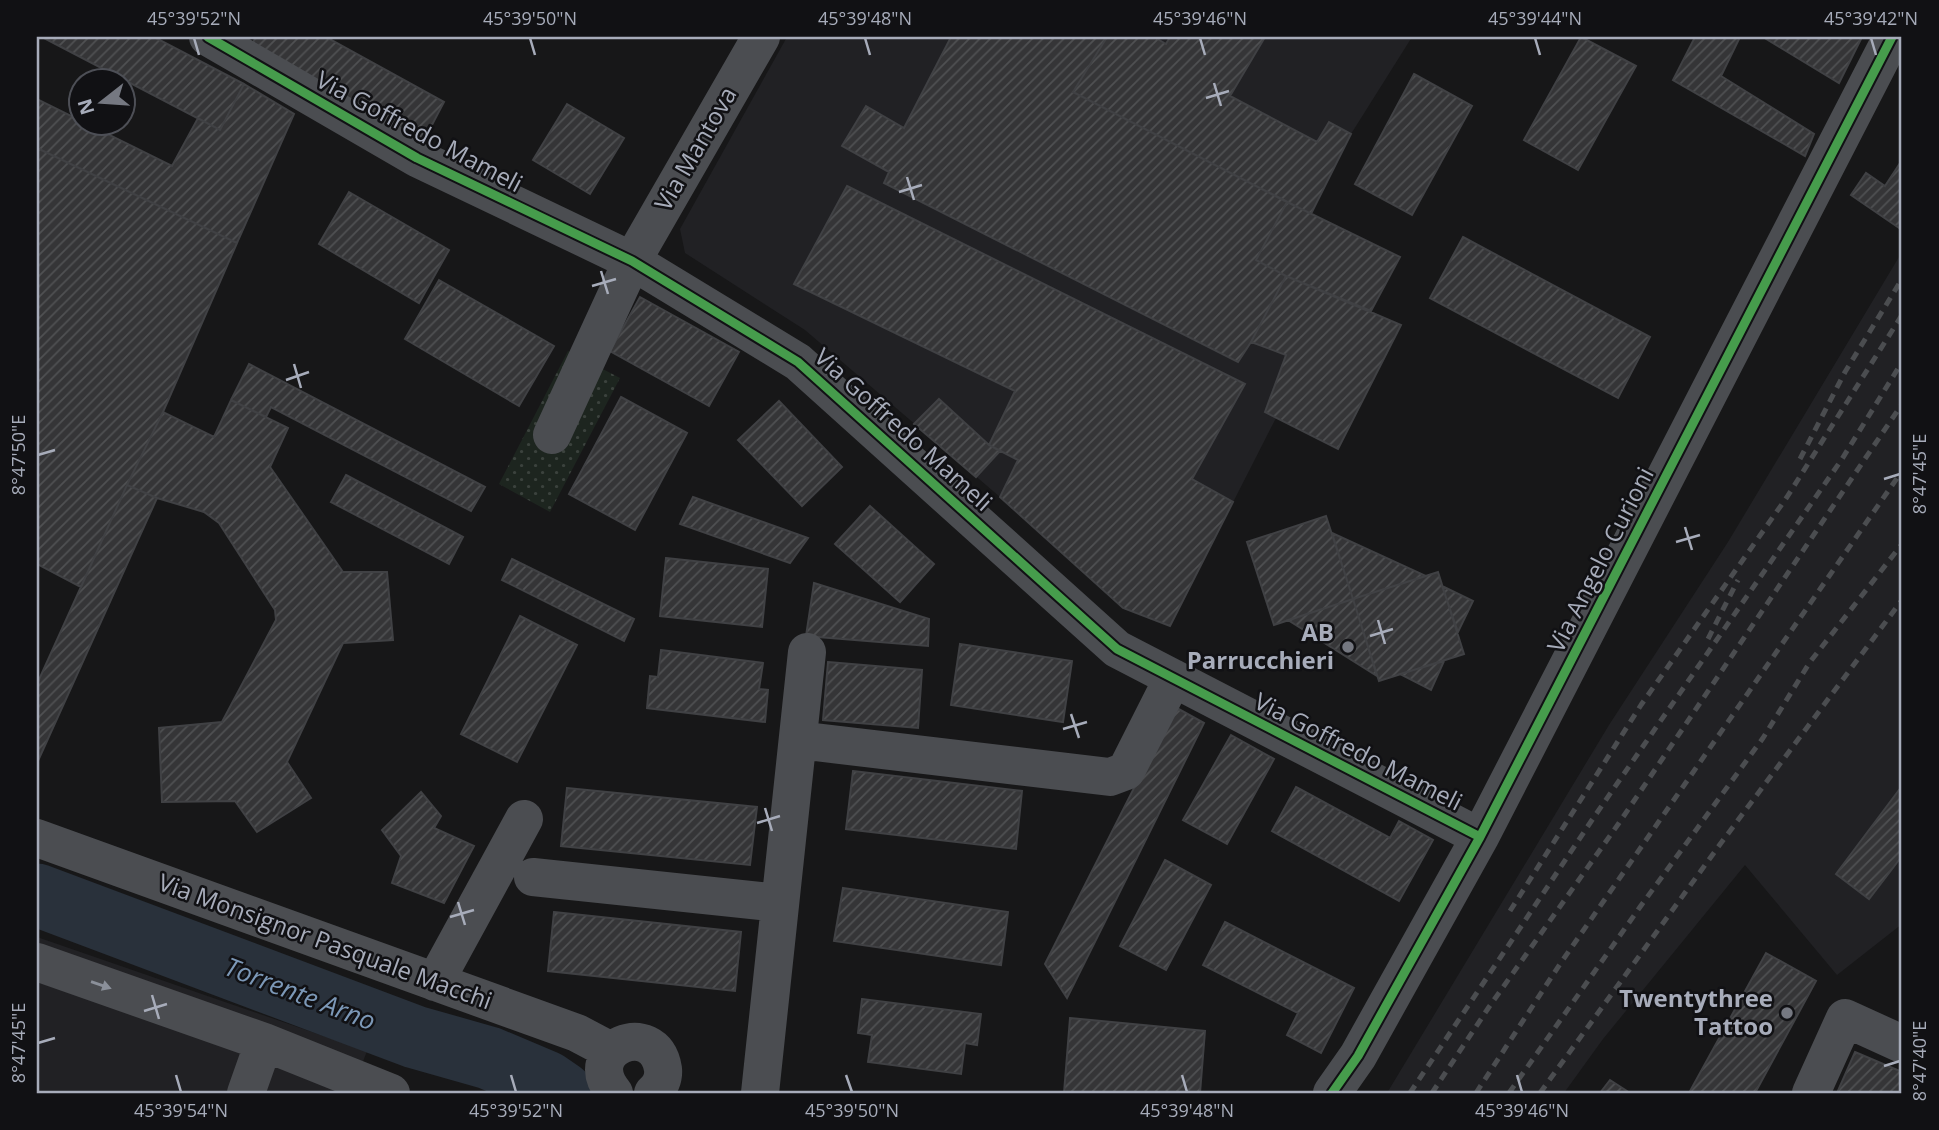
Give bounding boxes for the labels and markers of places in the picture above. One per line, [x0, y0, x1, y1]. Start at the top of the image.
place label: AB Parrucchieri [1187, 615, 1334, 676]
marker: AB Parrucchieri [1340, 639, 1356, 655]
place label: Twentythree Tattoo [1619, 981, 1773, 1042]
marker: Twentythree Tattoo [1779, 1005, 1795, 1021]

